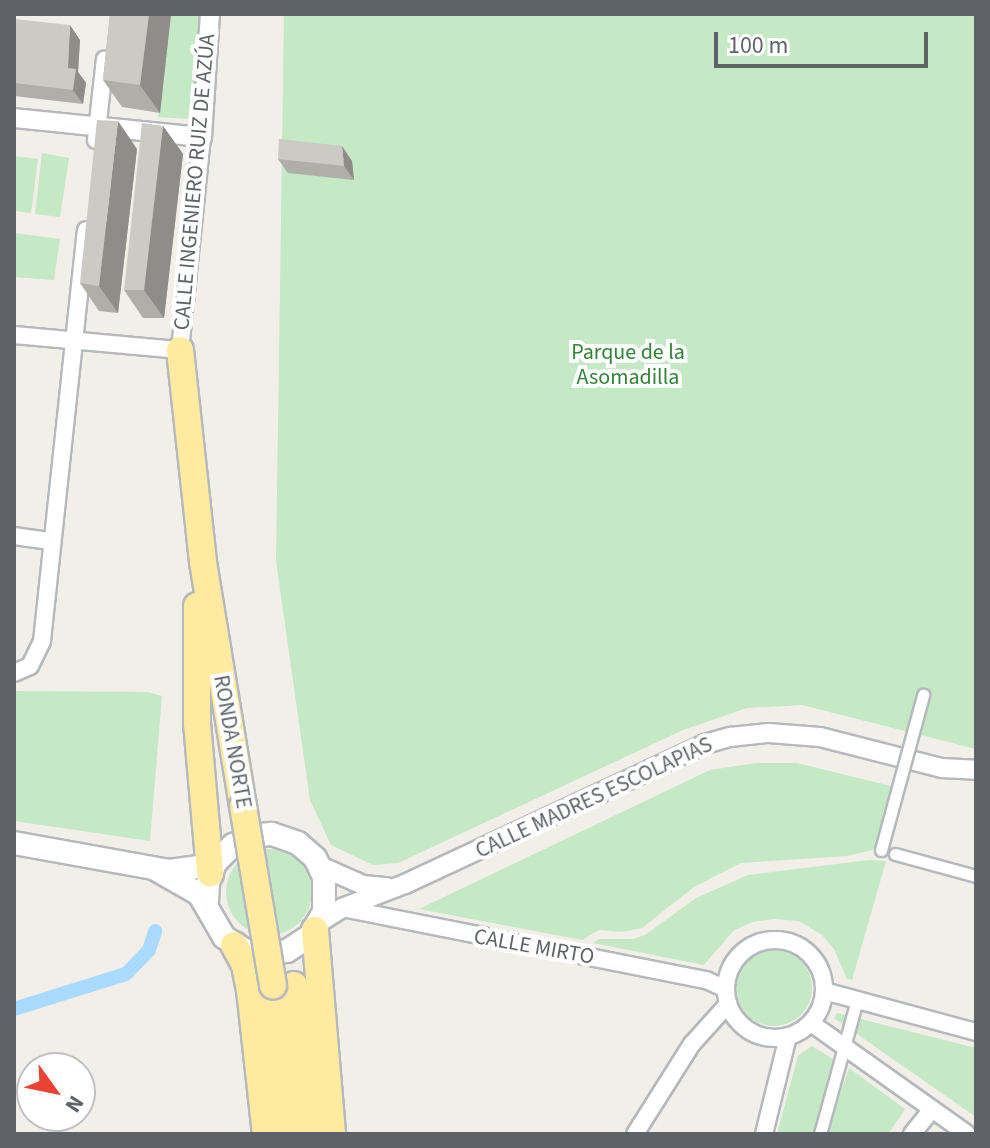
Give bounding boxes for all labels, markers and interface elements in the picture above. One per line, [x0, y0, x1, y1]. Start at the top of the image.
scale bar [718, 16, 932, 66]
text: 100 m [728, 28, 788, 63]
street label: CALLE INGENIERO RUIZ DE AZÚA [169, 33, 221, 331]
park label: Parque de la Asomadilla [571, 339, 685, 390]
street label: RONDA NORTE [207, 673, 257, 811]
street label: CALLE MADRES ESCOLAPIAS [471, 731, 717, 865]
street label: CALLE MIRTO [472, 923, 596, 971]
north arrow [16, 1052, 96, 1132]
text: N [57, 1089, 92, 1119]

